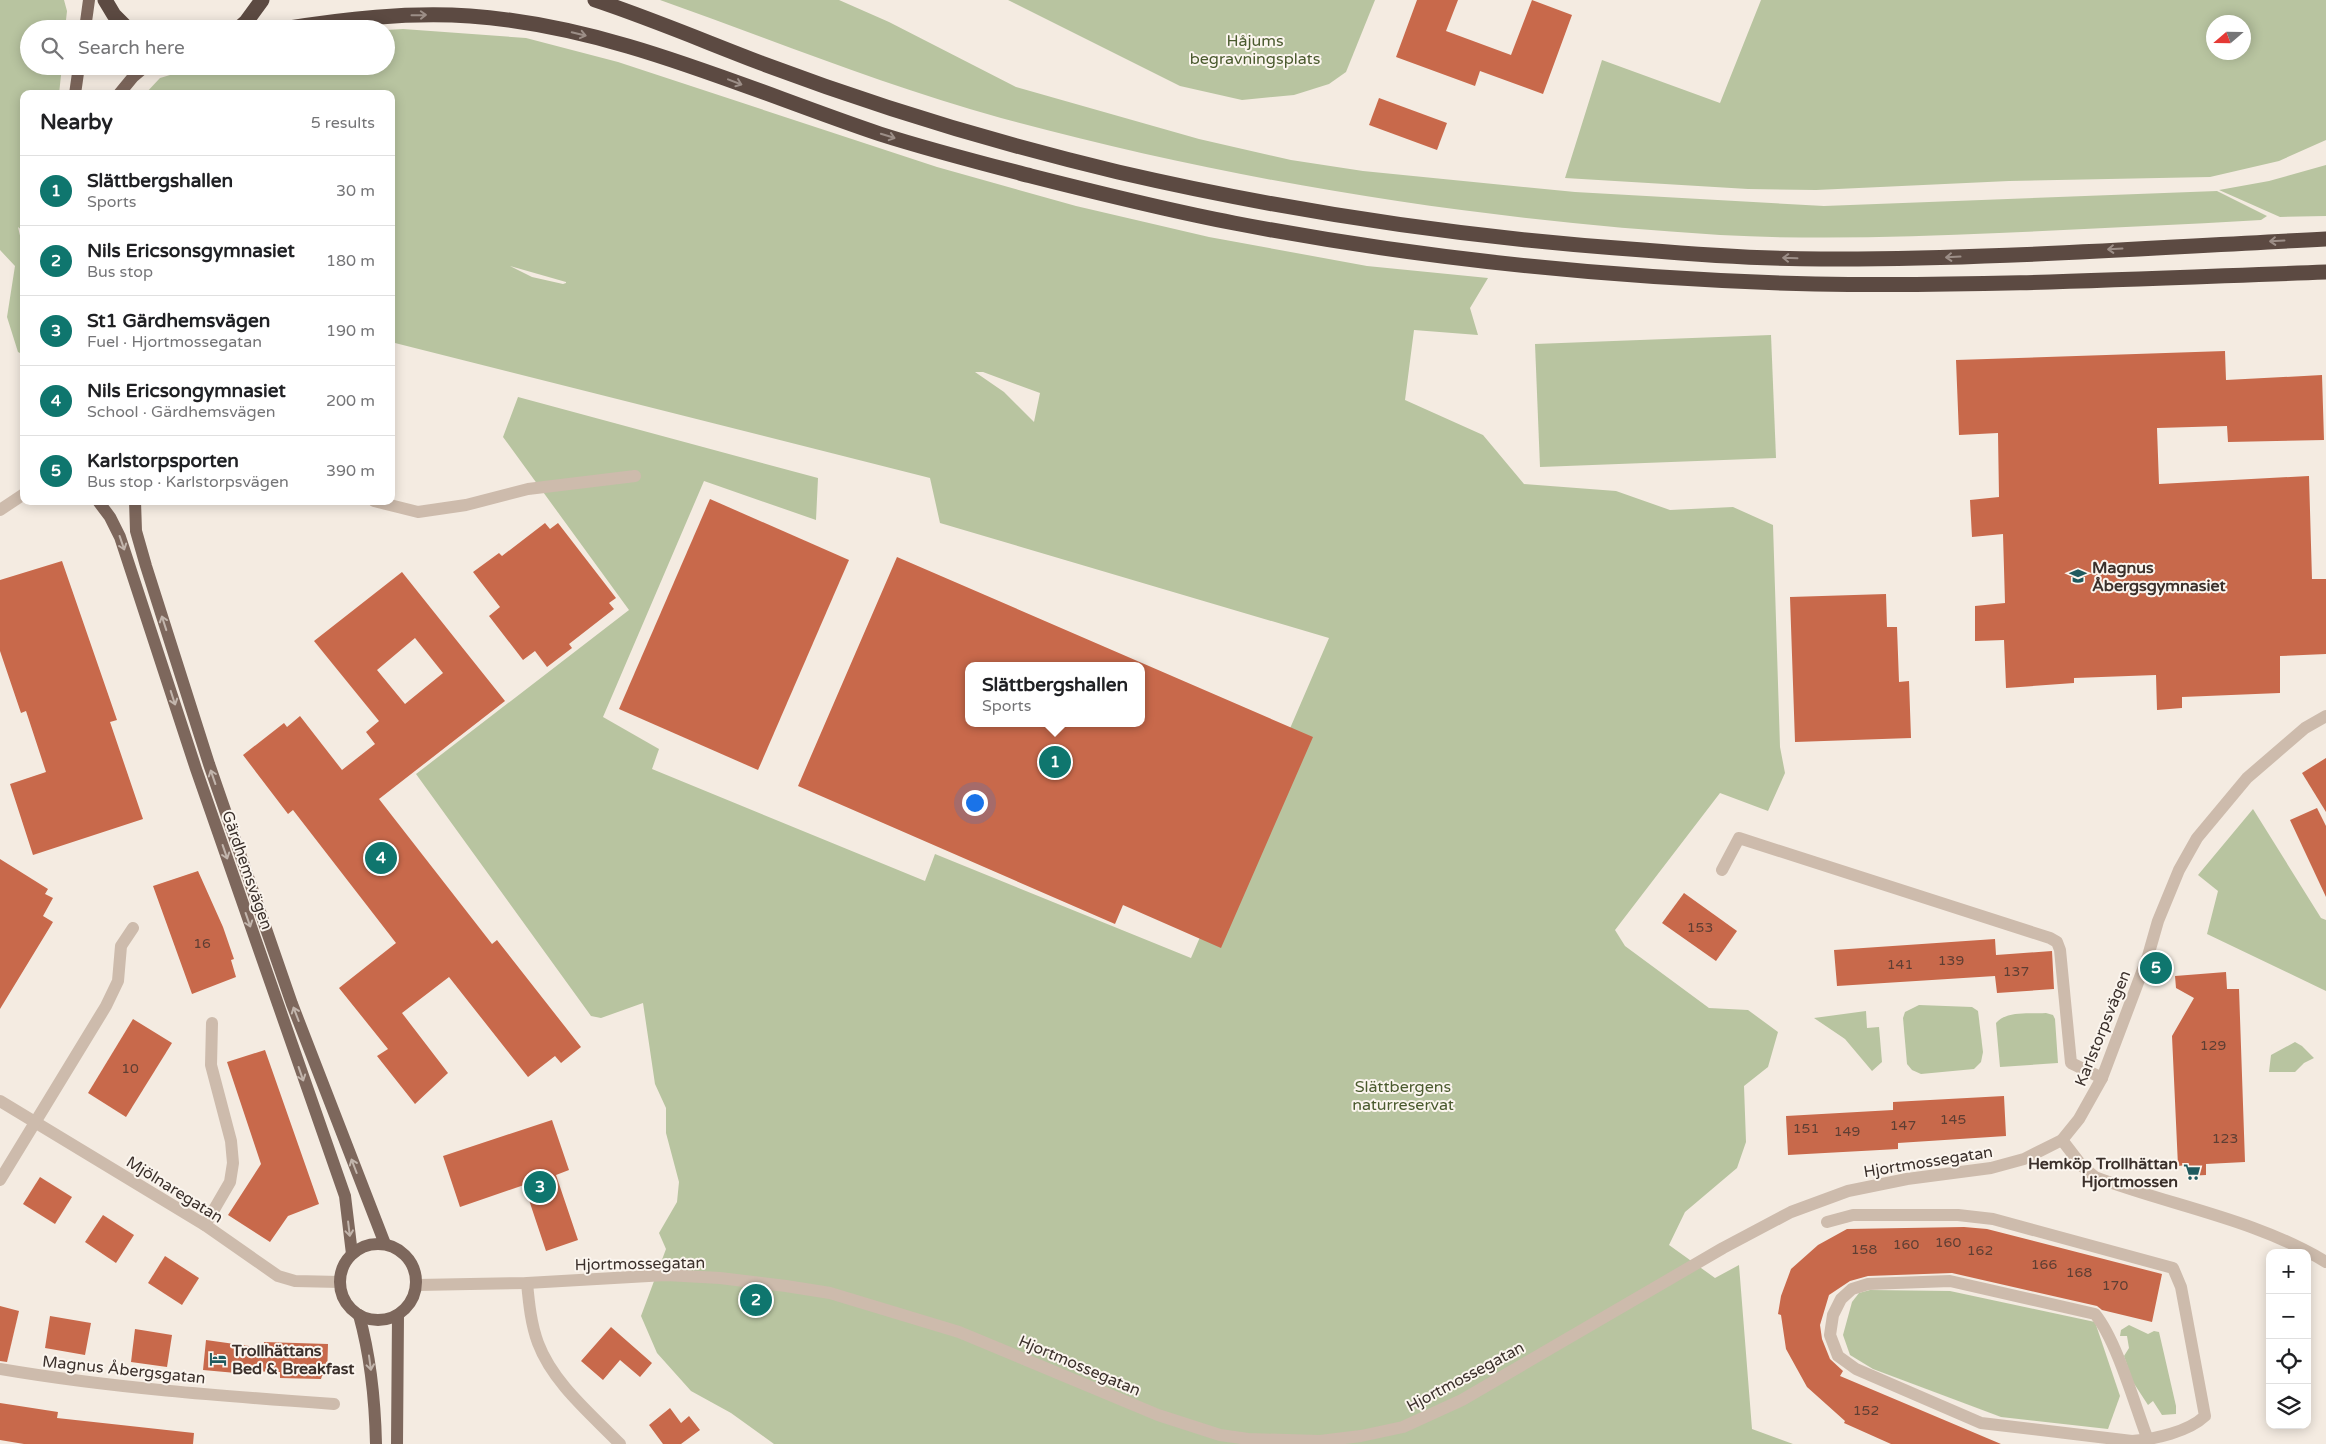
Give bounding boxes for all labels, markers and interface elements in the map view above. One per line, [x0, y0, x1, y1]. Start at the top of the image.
one-way arrow [410, 10, 426, 20]
north arrow [2206, 15, 2251, 60]
search box [20, 20, 395, 75]
one-way arrow [571, 30, 587, 39]
park label: Håjums begravningsplats [1190, 31, 1320, 69]
icon: search [38, 34, 66, 62]
text: Search here [78, 37, 185, 59]
one-way arrow [726, 78, 742, 87]
text: Nearby [40, 110, 113, 135]
text: 5 results [311, 113, 375, 133]
one-way arrow [880, 132, 896, 142]
text: Slättbergshallen [87, 170, 233, 192]
text: 1 [51, 181, 61, 201]
text: 30 m [336, 181, 375, 201]
text: Sports [87, 192, 136, 212]
one-way arrow [2270, 237, 2286, 246]
text: Nils Ericsonsgymnasiet [87, 240, 295, 262]
one-way arrow [2107, 245, 2123, 254]
text: 2 [51, 251, 61, 271]
text: 180 m [326, 251, 375, 271]
one-way arrow [1945, 252, 1961, 261]
one-way arrow [1782, 253, 1798, 263]
text: Bus stop [87, 262, 153, 282]
text: St1 Gärdhemsvägen [87, 310, 270, 332]
text: 3 [51, 321, 61, 341]
text: 190 m [326, 321, 375, 341]
text: Fuel · Hjortmossegatan [87, 332, 262, 352]
text: Nils Ericsongymnasiet [87, 380, 286, 402]
text: 4 [51, 391, 61, 411]
text: 200 m [326, 391, 375, 411]
text: School · Gärdhemsvägen [87, 402, 276, 422]
text: Karlstorpsporten [87, 450, 239, 472]
text: 5 [51, 461, 61, 481]
text: 390 m [326, 461, 375, 481]
text: Bus stop · Karlstorpsvägen [87, 472, 289, 492]
one-way arrow [118, 535, 127, 550]
place label: Magnus Åbergsgymnasiet [2092, 558, 2226, 596]
school or university icon: Magnus Åbergsgymnasiet [2068, 566, 2088, 586]
one-way arrow [158, 615, 168, 631]
popup [965, 662, 1145, 727]
text: Slättbergshallen [982, 674, 1128, 696]
one-way arrow [168, 689, 178, 705]
text: Sports [982, 696, 1031, 716]
pin: 1 [1039, 743, 1071, 781]
one-way arrow [208, 770, 218, 786]
your location [962, 790, 988, 816]
street label: Gärdhemsvägen [217, 808, 277, 932]
pin: 4 [365, 839, 397, 877]
one-way arrow [220, 843, 230, 859]
one-way arrow [244, 912, 254, 928]
house number: 153 [1687, 919, 1713, 936]
house number: 16 [193, 935, 211, 952]
pin: 5 [2140, 949, 2172, 987]
house number: 139 [1938, 952, 1964, 969]
house number: 141 [1887, 956, 1913, 973]
house number: 137 [2003, 963, 2029, 980]
street label: Karlstorpsvägen [2071, 967, 2135, 1089]
one-way arrow [291, 1007, 300, 1022]
house number: 129 [2200, 1037, 2226, 1054]
house number: 10 [121, 1060, 139, 1077]
one-way arrow [297, 1066, 306, 1081]
park label: Slättbergens naturreservat [1352, 1077, 1454, 1115]
house number: 145 [1940, 1111, 1966, 1128]
house number: 147 [1890, 1117, 1916, 1134]
house number: 151 [1793, 1120, 1819, 1137]
house number: 149 [1834, 1123, 1860, 1140]
house number: 123 [2212, 1130, 2238, 1147]
street label: Hjortmossegatan [1862, 1142, 1994, 1182]
street label: Mjölnaregatan [122, 1152, 227, 1228]
place label: Hemköp Trollhättan Hjortmossen [2028, 1154, 2178, 1192]
one-way arrow [349, 1159, 358, 1174]
supermarket icon: Hemköp Trollhättan Hjortmossen [2182, 1162, 2202, 1182]
pin: 3 [524, 1168, 556, 1206]
one-way arrow [344, 1221, 354, 1237]
house number: 160 [1935, 1234, 1961, 1251]
house number: 160 [1893, 1236, 1919, 1253]
house number: 158 [1851, 1241, 1877, 1258]
house number: 162 [1967, 1242, 1993, 1259]
map controls [2266, 1249, 2311, 1429]
button: + [2266, 1249, 2311, 1294]
street label: Hjortmossegatan [575, 1253, 705, 1275]
house number: 166 [2031, 1256, 2057, 1273]
house number: 168 [2066, 1264, 2092, 1281]
house number: 170 [2102, 1277, 2128, 1294]
pin: 2 [740, 1281, 772, 1319]
button: − [2266, 1294, 2311, 1339]
street label: Hjortmossegatan [1016, 1331, 1144, 1401]
street label: Hjortmossegatan [1403, 1337, 1528, 1416]
button: locate [2266, 1339, 2311, 1384]
place label: Trollhättans Bed & Breakfast [231, 1341, 355, 1379]
hotel icon: Trollhättans Bed & Breakfast [208, 1349, 228, 1369]
street label: Magnus Åbergsgatan [41, 1351, 207, 1389]
one-way arrow [366, 1354, 376, 1370]
button: layers [2266, 1384, 2311, 1429]
house number: 152 [1853, 1402, 1879, 1419]

